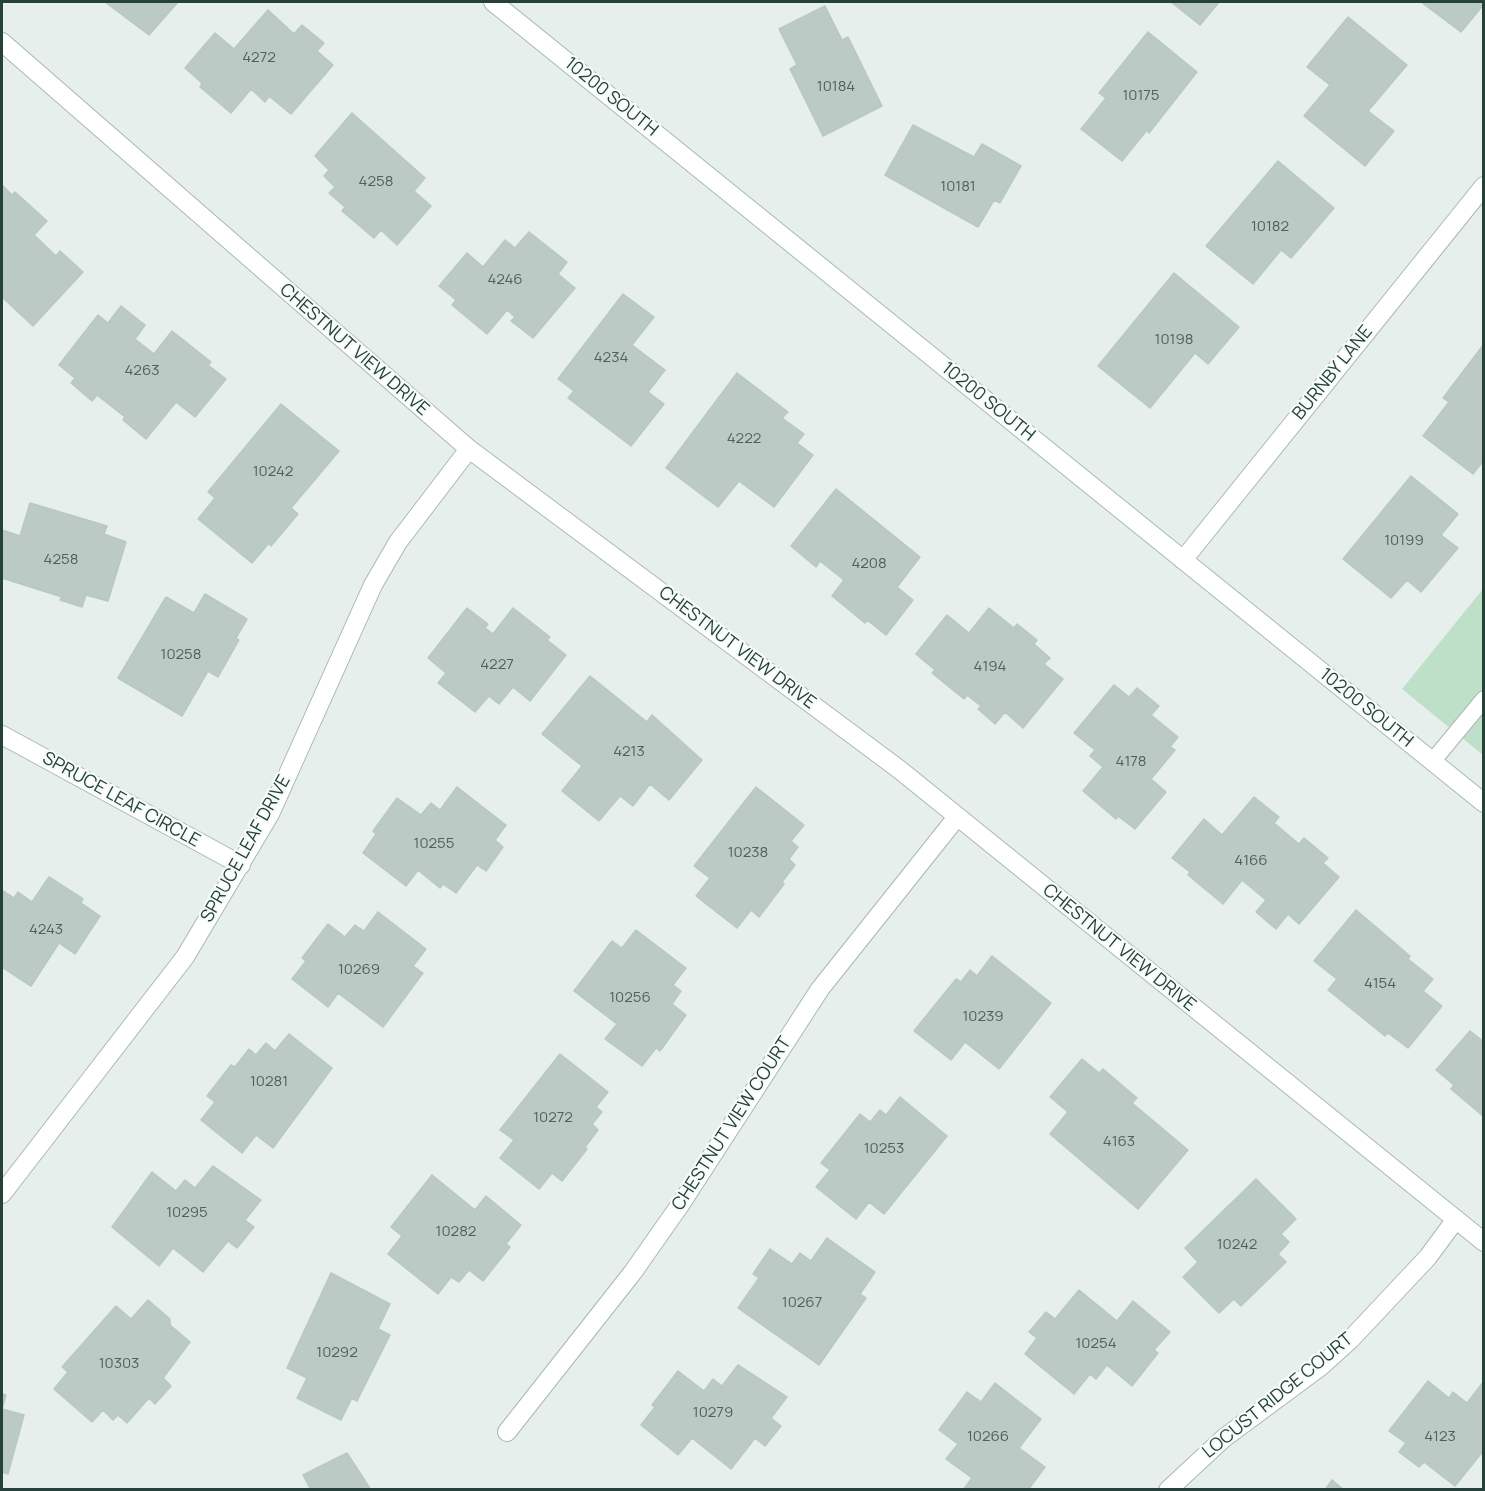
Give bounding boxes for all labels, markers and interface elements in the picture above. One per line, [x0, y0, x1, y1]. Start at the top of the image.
house number: 4272 [242, 49, 276, 67]
street label: 10200 SOUTH [560, 53, 662, 141]
house number: 10184 [817, 78, 855, 96]
house number: 10175 [1122, 87, 1160, 105]
house number: 4258 [359, 173, 393, 191]
house number: 10181 [940, 178, 976, 196]
house number: 10182 [1251, 218, 1289, 236]
house number: 4246 [487, 271, 523, 289]
street label: CHESTNUT VIEW DRIVE [275, 279, 433, 421]
street label: BURNBY LANE [1289, 322, 1377, 424]
house number: 10198 [1155, 331, 1193, 349]
house number: 4234 [594, 349, 628, 367]
street label: 10200 SOUTH [937, 358, 1039, 446]
house number: 4263 [125, 362, 159, 380]
house number: 4222 [727, 430, 761, 448]
house number: 10242 [253, 463, 293, 481]
house number: 10199 [1384, 532, 1424, 550]
house number: 4258 [44, 551, 78, 569]
house number: 4208 [851, 555, 887, 573]
street label: CHESTNUT VIEW DRIVE [654, 582, 820, 714]
house number: 10258 [161, 646, 201, 664]
house number: 4227 [480, 656, 514, 674]
house number: 4194 [974, 658, 1006, 676]
street label: 10200 SOUTH [1315, 664, 1417, 752]
house number: 4213 [613, 743, 645, 761]
street label: SPRUCE LEAF CIRCLE [38, 748, 204, 852]
house number: 4178 [1116, 753, 1146, 771]
street label: SPRUCE LEAF DRIVE [197, 772, 295, 926]
house number: 10255 [414, 835, 454, 853]
house number: 10238 [728, 844, 768, 862]
house number: 4166 [1234, 852, 1268, 870]
street label: CHESTNUT VIEW DRIVE [1038, 880, 1200, 1016]
house number: 4243 [29, 921, 63, 939]
house number: 10269 [338, 961, 380, 979]
house number: 4154 [1364, 975, 1396, 993]
house number: 10256 [609, 989, 651, 1007]
house number: 10239 [962, 1008, 1004, 1026]
street label: CHESTNUT VIEW COURT [668, 1033, 796, 1215]
house number: 10281 [250, 1073, 288, 1091]
house number: 10272 [533, 1109, 573, 1127]
house number: 4163 [1103, 1133, 1135, 1151]
house number: 10253 [864, 1140, 904, 1158]
house number: 10295 [166, 1204, 208, 1222]
house number: 10282 [436, 1223, 476, 1241]
house number: 10242 [1217, 1236, 1257, 1254]
house number: 10267 [782, 1294, 822, 1312]
street label: LOCUST RIDGE COURT [1199, 1329, 1357, 1463]
house number: 10254 [1075, 1335, 1117, 1353]
house number: 10292 [316, 1344, 358, 1362]
house number: 10303 [99, 1355, 139, 1373]
house number: 10279 [693, 1404, 733, 1422]
house number: 10266 [967, 1428, 1009, 1446]
house number: 4123 [1424, 1428, 1456, 1446]

